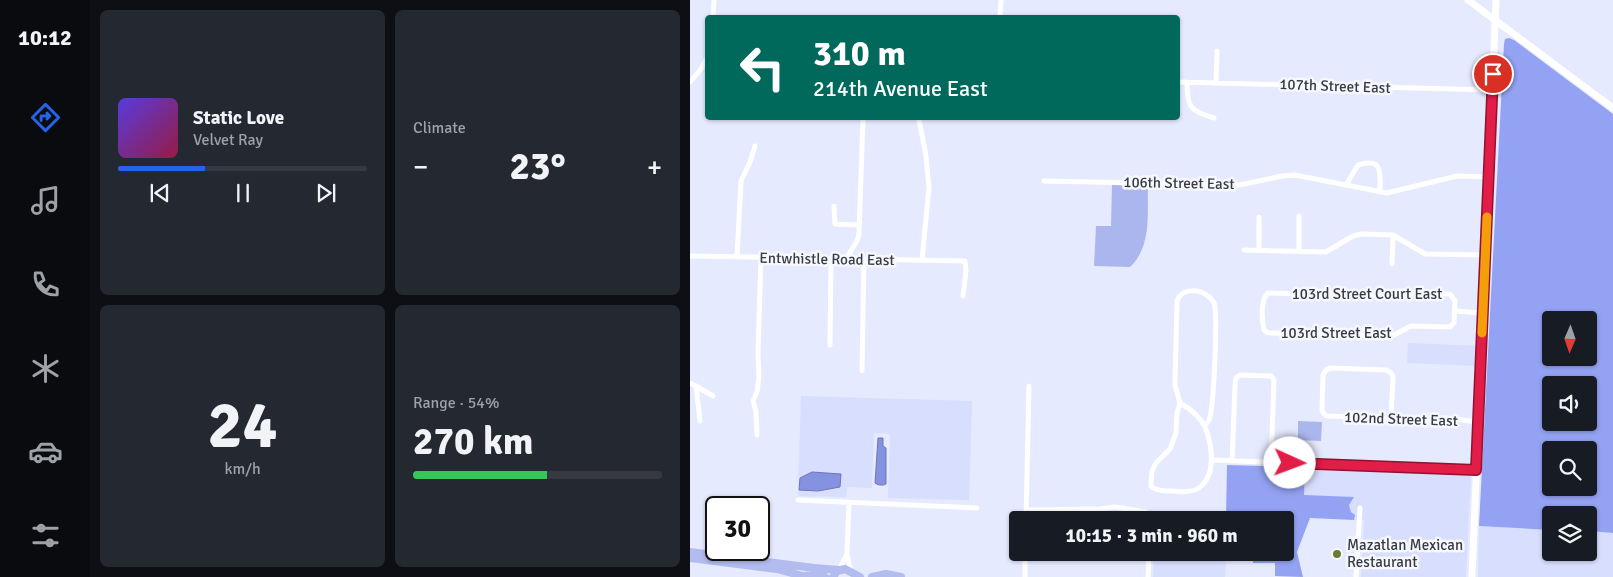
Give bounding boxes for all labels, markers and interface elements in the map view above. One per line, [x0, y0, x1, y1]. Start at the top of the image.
text: 10:12 [18, 24, 72, 51]
text: 310 m [813, 32, 906, 75]
icon: left [730, 35, 795, 100]
pin [1472, 53, 1514, 95]
icon: arrive [1479, 60, 1507, 88]
text: 214th Avenue East [813, 75, 988, 102]
street label: 107th Street East [1279, 75, 1391, 97]
icon: directions [28, 100, 63, 135]
text: Static Love [193, 106, 284, 130]
text: Climate [413, 118, 466, 138]
text: Velvet Ray [193, 130, 263, 150]
text: 23° [509, 143, 566, 190]
text: − [413, 150, 428, 184]
text: + [647, 150, 662, 184]
street label: 106th Street East [1123, 173, 1235, 193]
icon: previous [146, 179, 174, 207]
icon: pause [229, 179, 257, 207]
icon: next [312, 179, 340, 207]
icon: music [28, 183, 63, 218]
street label: Entwhistle Road East [759, 249, 895, 269]
icon: phone [28, 267, 63, 302]
street label: 103rd Street Court East [1292, 285, 1442, 303]
north arrow [1542, 311, 1598, 366]
map controls [1542, 311, 1597, 561]
street label: 103rd Street East [1280, 324, 1392, 342]
icon: climate [28, 351, 63, 386]
button: sound [1542, 376, 1597, 431]
text: 24 [207, 386, 278, 466]
text: Range · 54% [413, 393, 499, 413]
street label: 102nd Street East [1344, 408, 1458, 430]
text: 270 km [413, 418, 534, 465]
icon: car [28, 434, 63, 469]
position arrow [1263, 436, 1315, 488]
button: search [1542, 441, 1597, 496]
text: km/h [224, 459, 261, 479]
speed limit sign: 30 [705, 496, 770, 561]
button: layers [1542, 506, 1597, 561]
icon: filters [28, 518, 63, 553]
text: 10:15 · 3 min · 960 m [1065, 524, 1238, 548]
place label: Mazatlan Mexican Restaurant [1347, 536, 1463, 571]
marker: Mazatlan Mexican Restaurant [1331, 548, 1343, 560]

